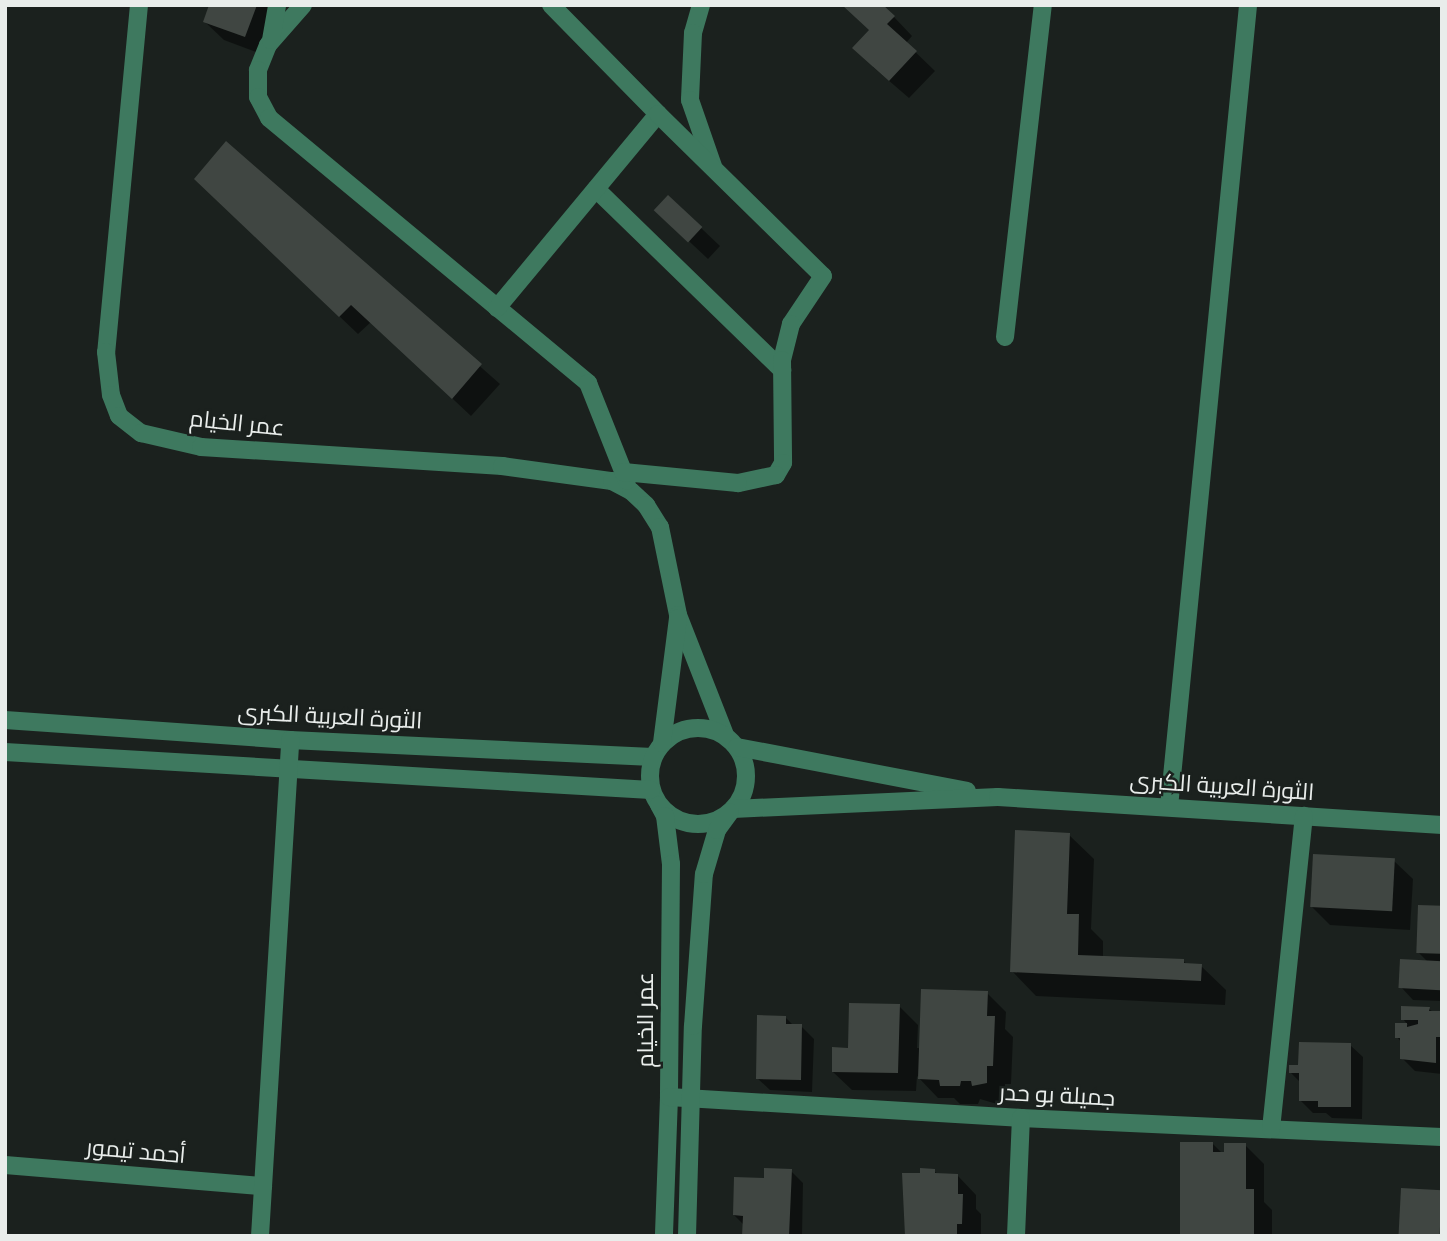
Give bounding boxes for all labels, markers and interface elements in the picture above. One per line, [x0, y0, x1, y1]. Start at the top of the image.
street label: عمر الخيام [188, 404, 286, 442]
street label: الثورة العربية الكبرى [237, 697, 423, 735]
street label: الثورة العربية الكبرى [1129, 766, 1315, 806]
street label: عمر الخيام [631, 972, 659, 1068]
street label: جميلة بو حدر [998, 1078, 1116, 1112]
street label: أحمد تيمور [85, 1133, 187, 1169]

